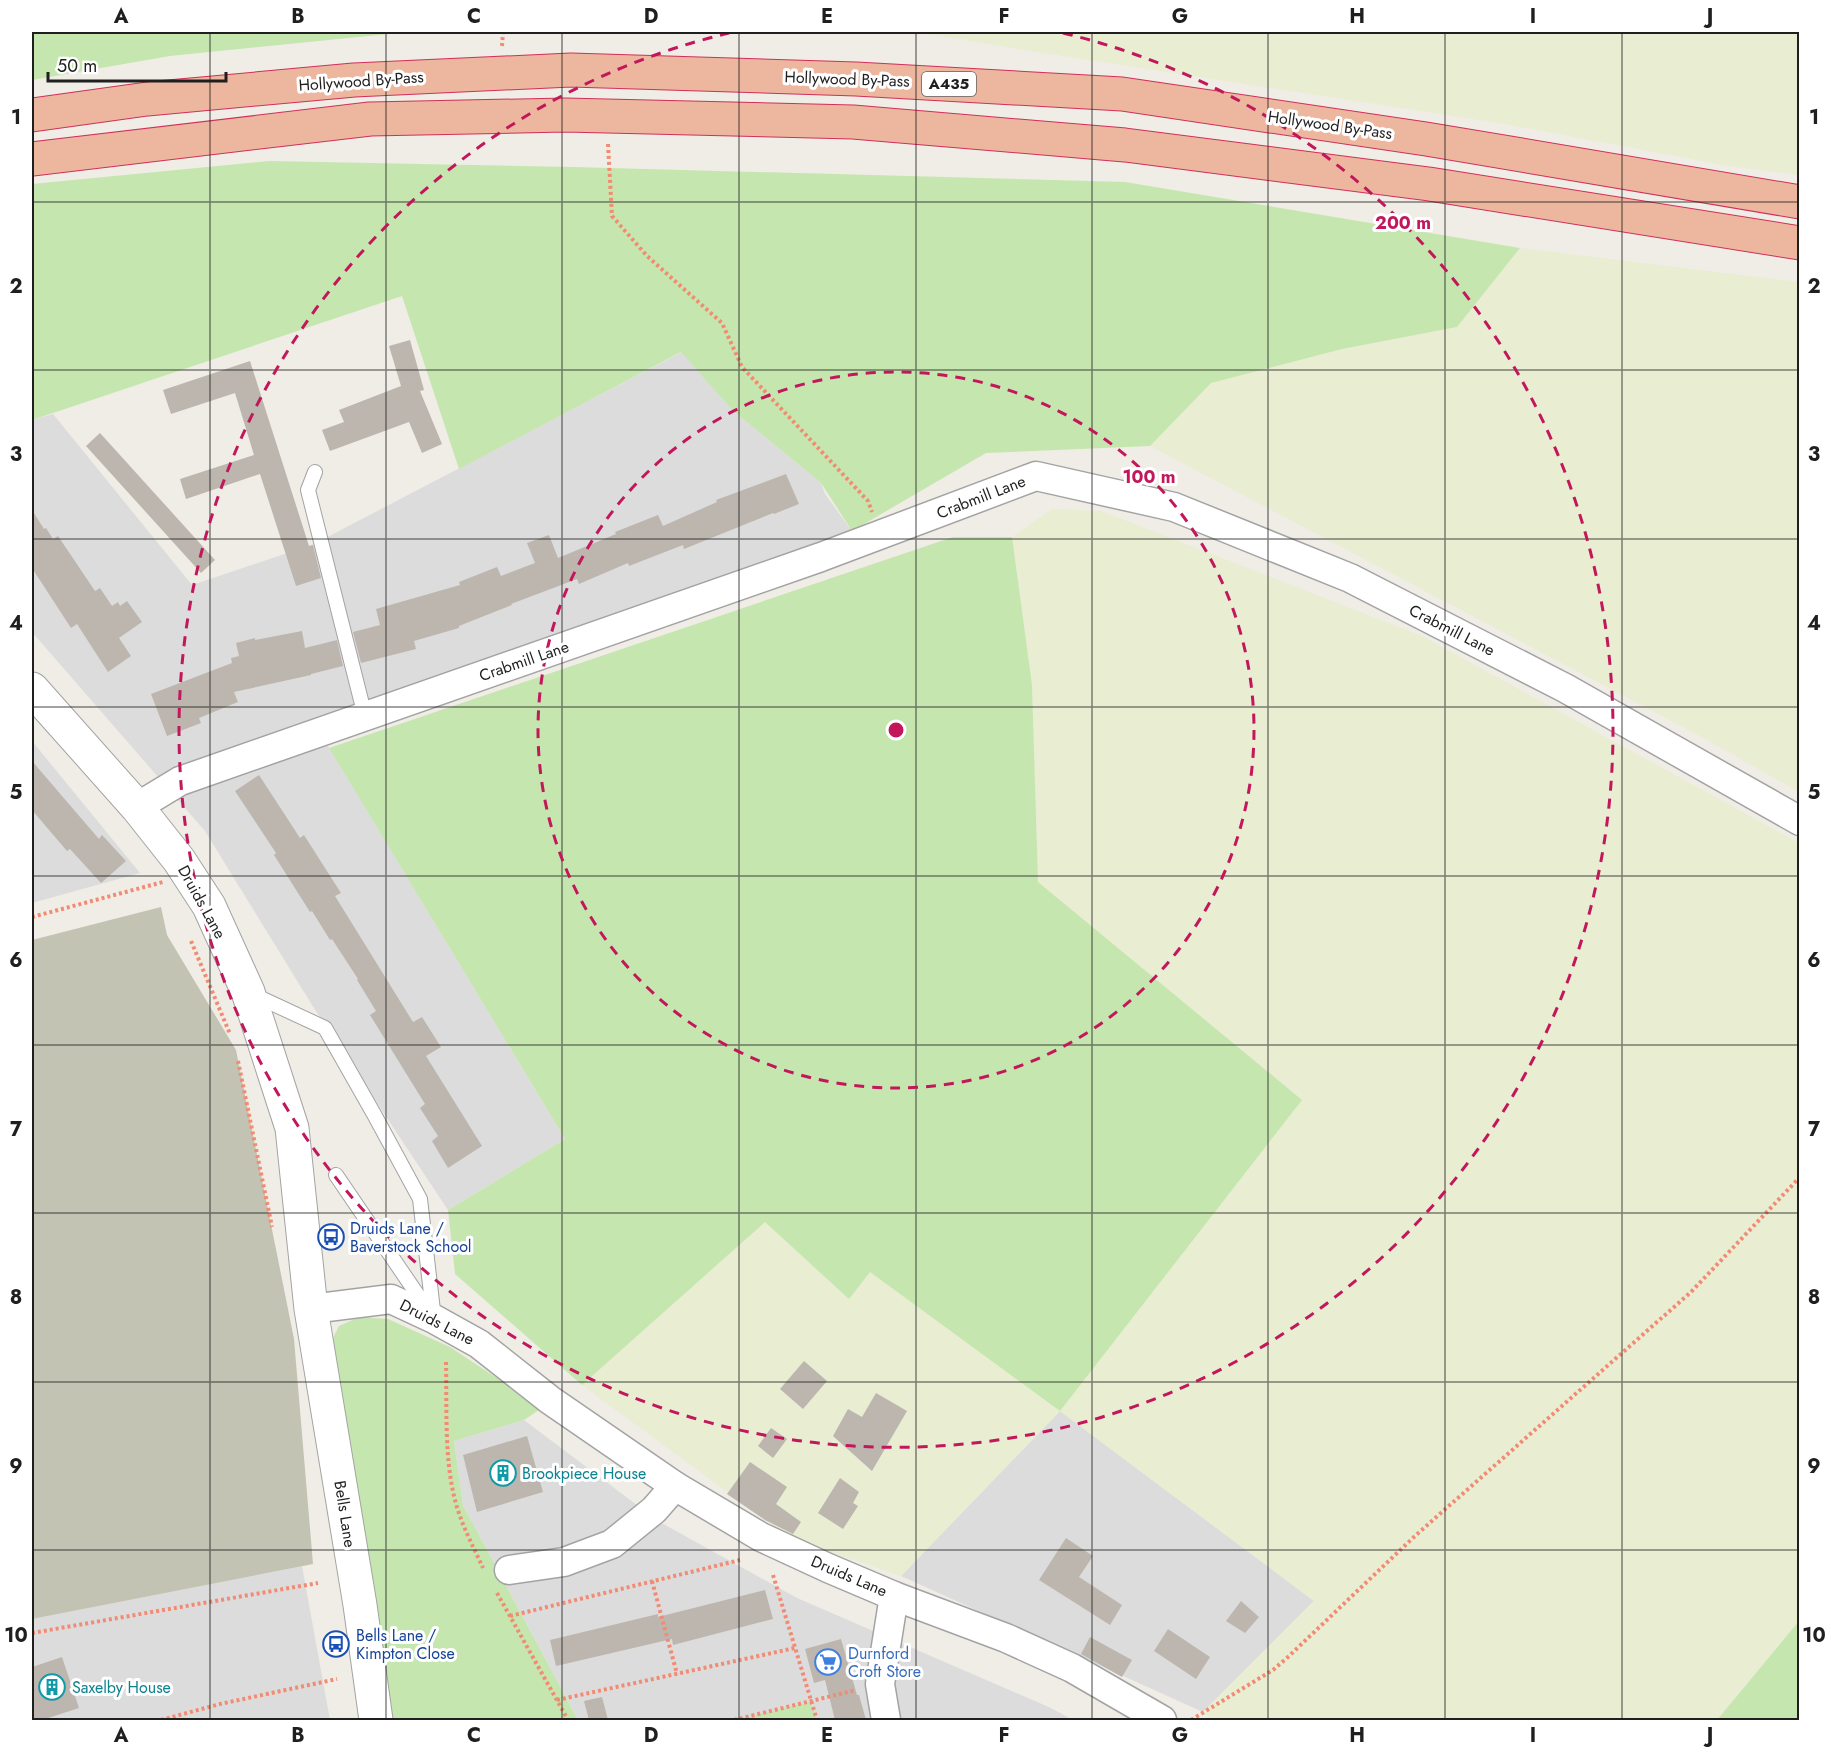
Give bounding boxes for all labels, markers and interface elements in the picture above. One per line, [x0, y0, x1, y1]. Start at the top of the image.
text: A [113, 2, 129, 31]
text: B [291, 2, 305, 31]
text: C [467, 2, 481, 31]
text: D [644, 2, 658, 31]
text: E [821, 2, 833, 31]
text: F [998, 2, 1010, 31]
text: G [1172, 2, 1188, 31]
text: H [1349, 2, 1365, 31]
text: I [1530, 2, 1536, 31]
text: J [1703, 2, 1713, 31]
scale bar [48, 45, 226, 83]
text: 50 m [57, 53, 97, 79]
street label: Hollywood By-Pass [298, 65, 424, 97]
street label: Hollywood By-Pass [784, 65, 910, 93]
road number: A435 [922, 72, 976, 96]
text: 1 [11, 103, 21, 132]
text: 1 [1809, 103, 1819, 132]
street label: Hollywood By-Pass [1266, 105, 1394, 145]
text: 200 m [1375, 210, 1431, 236]
text: 2 [9, 272, 23, 301]
text: 2 [1807, 272, 1821, 301]
text: 3 [10, 440, 22, 469]
text: 3 [1808, 440, 1820, 469]
text: 100 m [1122, 464, 1176, 490]
street label: Crabmill Lane [933, 469, 1029, 525]
street label: Crabmill Lane [1405, 599, 1499, 661]
text: 4 [9, 609, 23, 638]
text: 4 [1807, 609, 1821, 638]
street label: Crabmill Lane [476, 635, 572, 687]
centre of rings [886, 720, 906, 740]
text: 5 [10, 778, 23, 807]
text: 5 [1808, 778, 1821, 807]
street label: Druids Lane [172, 861, 232, 943]
text: 6 [9, 946, 23, 975]
text: 6 [1807, 946, 1821, 975]
text: 7 [10, 1115, 23, 1144]
text: 7 [1808, 1115, 1821, 1144]
place label: Druids Lane / Baverstock School [350, 1217, 472, 1258]
bus stop icon: Druids Lane / Baverstock School [316, 1222, 346, 1252]
text: 8 [10, 1283, 22, 1312]
text: 8 [1808, 1283, 1820, 1312]
street label: Druids Lane [396, 1293, 478, 1351]
text: 9 [9, 1452, 23, 1481]
text: 9 [1807, 1452, 1821, 1481]
building icon: Brookpiece House [488, 1458, 518, 1488]
place label: Brookpiece House [522, 1462, 646, 1485]
street label: Bells Lane [328, 1479, 362, 1549]
street label: Druids Lane [807, 1550, 891, 1602]
text: 10 [4, 1621, 28, 1650]
text: 10 [1802, 1621, 1826, 1650]
place label: Bells Lane / Kimpton Close [356, 1624, 455, 1665]
bus stop icon: Bells Lane / Kimpton Close [321, 1629, 351, 1659]
place label: Durnford Croft Store [848, 1642, 921, 1683]
supermarket icon: Durnford Croft Store [813, 1647, 843, 1677]
building icon: Saxelby House [37, 1672, 67, 1702]
place label: Saxelby House [72, 1676, 171, 1699]
text: A [113, 1721, 129, 1750]
text: B [291, 1721, 305, 1750]
text: C [467, 1721, 481, 1750]
text: D [644, 1721, 658, 1750]
text: E [821, 1721, 833, 1750]
text: F [998, 1721, 1010, 1750]
text: G [1172, 1721, 1188, 1750]
text: H [1349, 1721, 1365, 1750]
text: I [1530, 1721, 1536, 1750]
text: J [1703, 1721, 1713, 1750]

